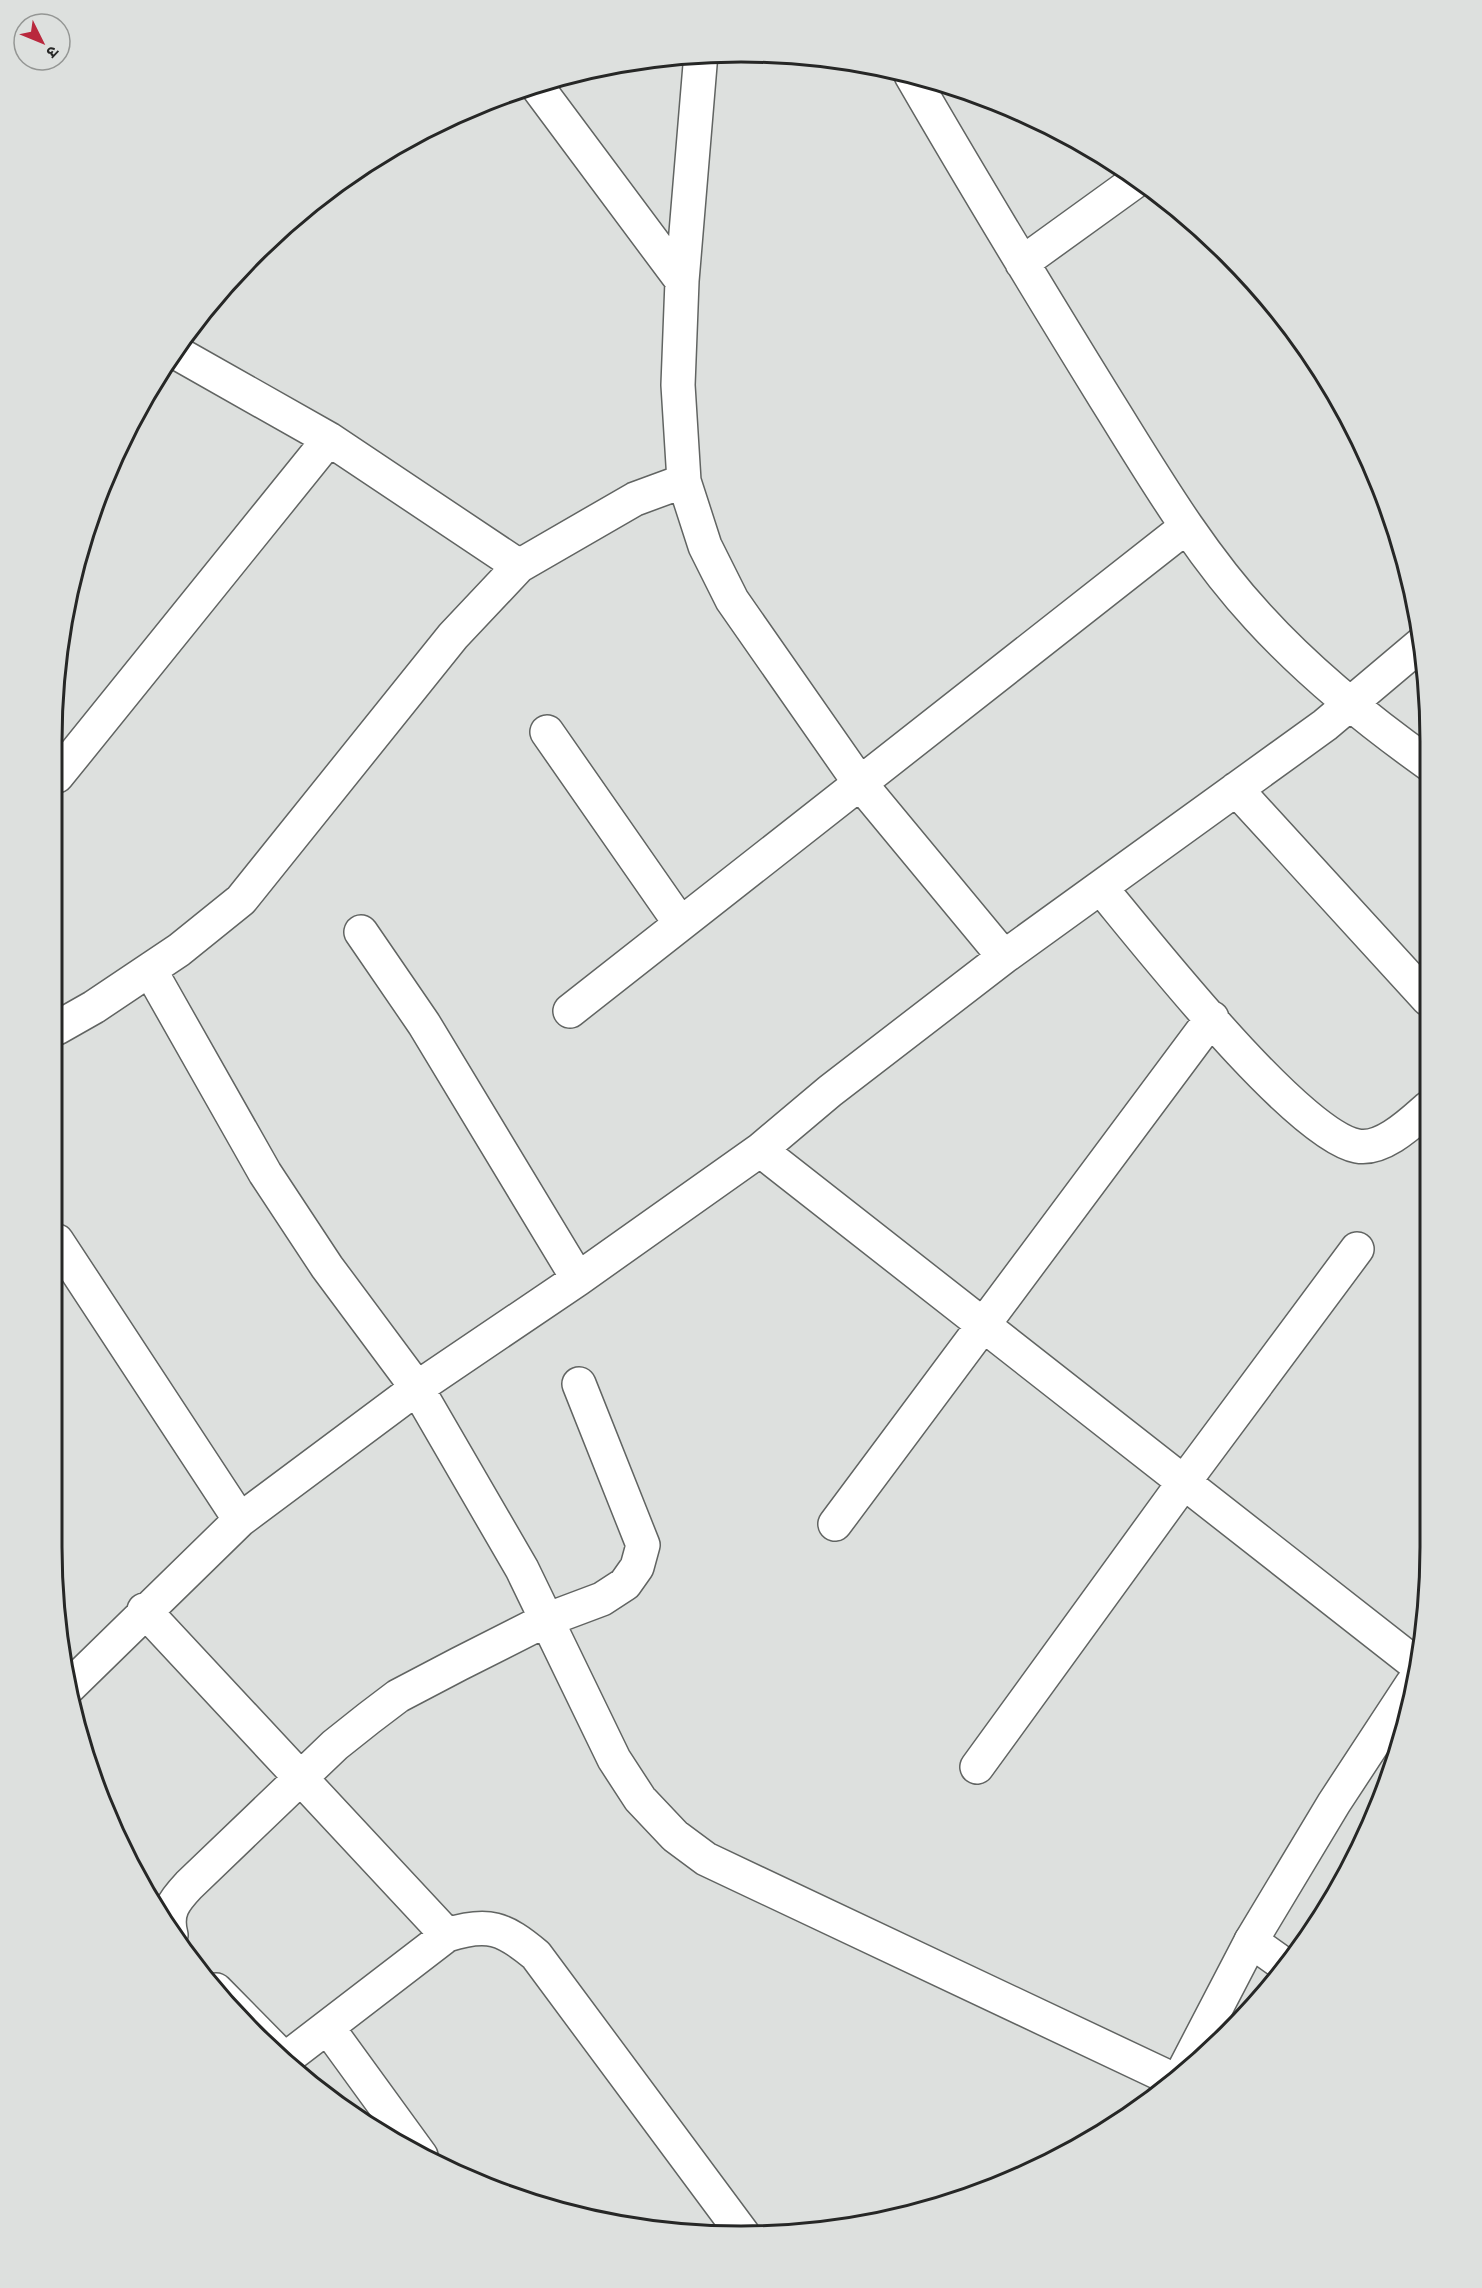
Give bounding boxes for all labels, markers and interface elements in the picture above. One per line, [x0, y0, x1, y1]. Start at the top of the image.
north arrow [12, 12, 72, 72]
text: उ [41, 41, 63, 63]

